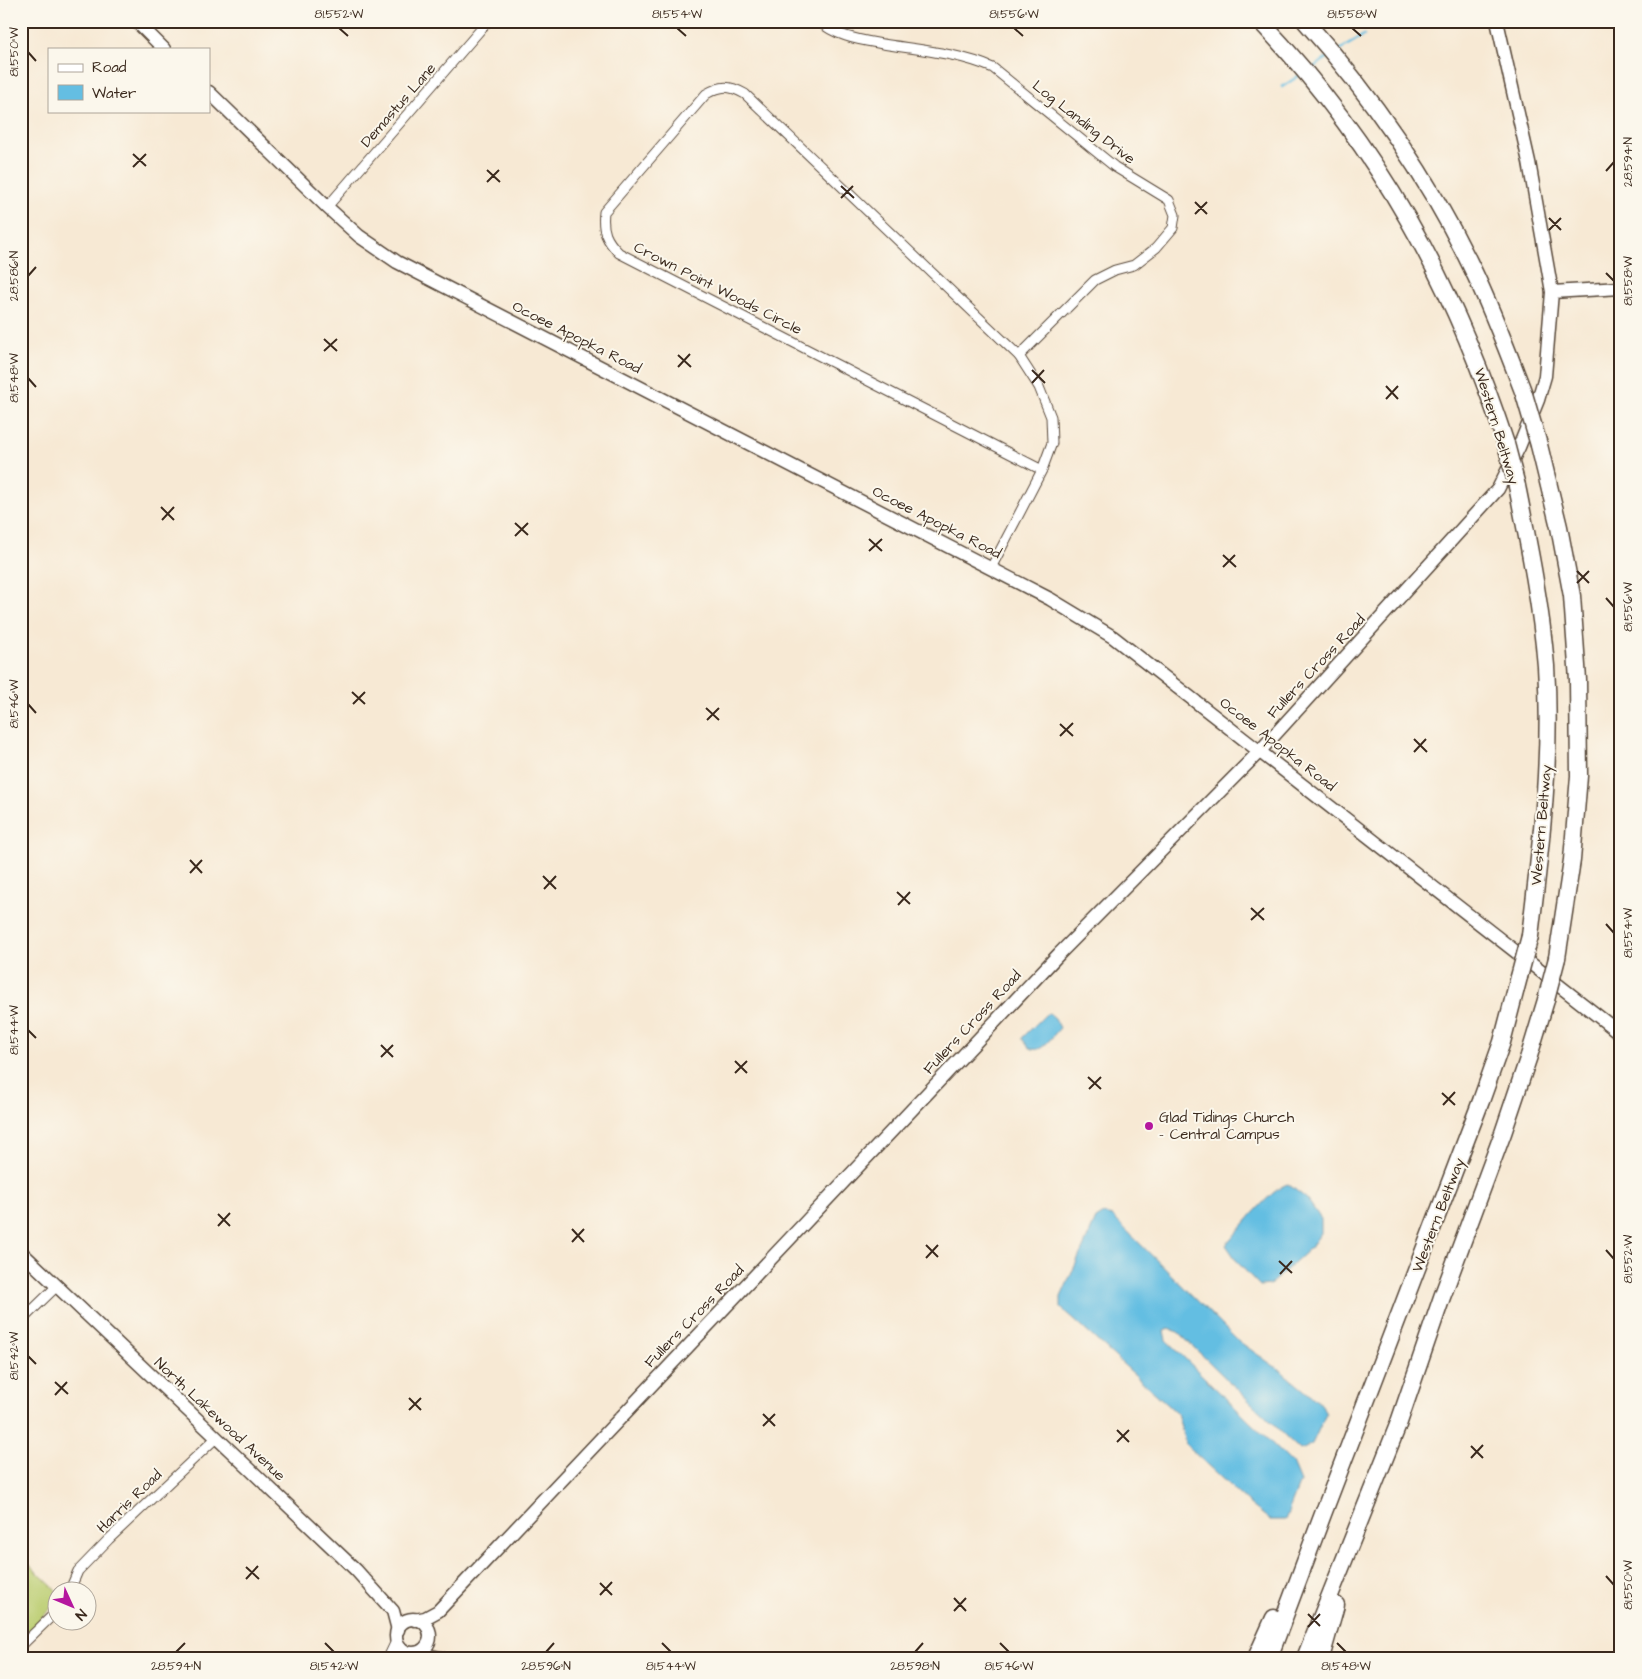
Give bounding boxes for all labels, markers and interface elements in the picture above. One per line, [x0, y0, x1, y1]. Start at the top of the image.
text: 81.552°W [315, 6, 364, 23]
text: 81.554°W [652, 6, 703, 23]
text: 81.556°W [989, 6, 1039, 23]
text: 81.558°W [1327, 6, 1378, 23]
text: 81.550°W [6, 27, 23, 77]
legend [48, 48, 210, 112]
text: Road [92, 57, 127, 78]
street label: Demastus Lane [356, 59, 441, 152]
street label: Log Landing Drive [1027, 76, 1140, 170]
text: Water [92, 83, 136, 104]
text: 28.594°N [1620, 137, 1637, 187]
street label: Crown Point Woods Circle [630, 237, 805, 340]
text: 28.586°N [6, 250, 23, 301]
text: 81.558°W [1620, 255, 1637, 306]
street label: Ocoee Apopka Road [509, 296, 645, 379]
text: 81.548°W [6, 353, 23, 403]
street label: Western Beltway [1468, 365, 1524, 487]
street label: Ocoee Apopka Road [869, 481, 1005, 564]
text: 81.556°W [1620, 582, 1637, 632]
street label: Fullers Cross Road [1262, 609, 1370, 723]
text: 81.546°W [6, 679, 23, 729]
street label: Ocoee Apopka Road [1215, 692, 1340, 797]
street label: Western Beltway [1526, 764, 1558, 886]
text: 81.554°W [1620, 907, 1637, 958]
street label: Fullers Cross Road [918, 965, 1026, 1079]
text: 81.544°W [6, 1004, 23, 1055]
place label: Glad Tidings Church - Central Campus [1159, 1107, 1295, 1145]
marker: Glad Tidings Church - Central Campus [1143, 1120, 1155, 1132]
street label: Western Beltway [1407, 1155, 1471, 1276]
text: 81.552°W [1620, 1234, 1637, 1283]
street label: Fullers Cross Road [640, 1260, 749, 1372]
text: 81.542°W [6, 1331, 23, 1380]
street label: North Lakewood Avenue [149, 1353, 290, 1486]
street label: Harris Road [92, 1465, 167, 1538]
text: 81.550°W [1620, 1560, 1637, 1610]
north arrow [48, 1582, 98, 1632]
text: N [70, 1604, 91, 1625]
text: 28.594°N [151, 1658, 201, 1675]
text: 81.542°W [310, 1658, 359, 1675]
text: 28.596°N [521, 1658, 571, 1675]
text: 81.544°W [646, 1658, 697, 1675]
text: 28.598°N [890, 1658, 940, 1675]
text: 81.546°W [984, 1658, 1034, 1675]
text: 81.548°W [1321, 1658, 1371, 1675]

